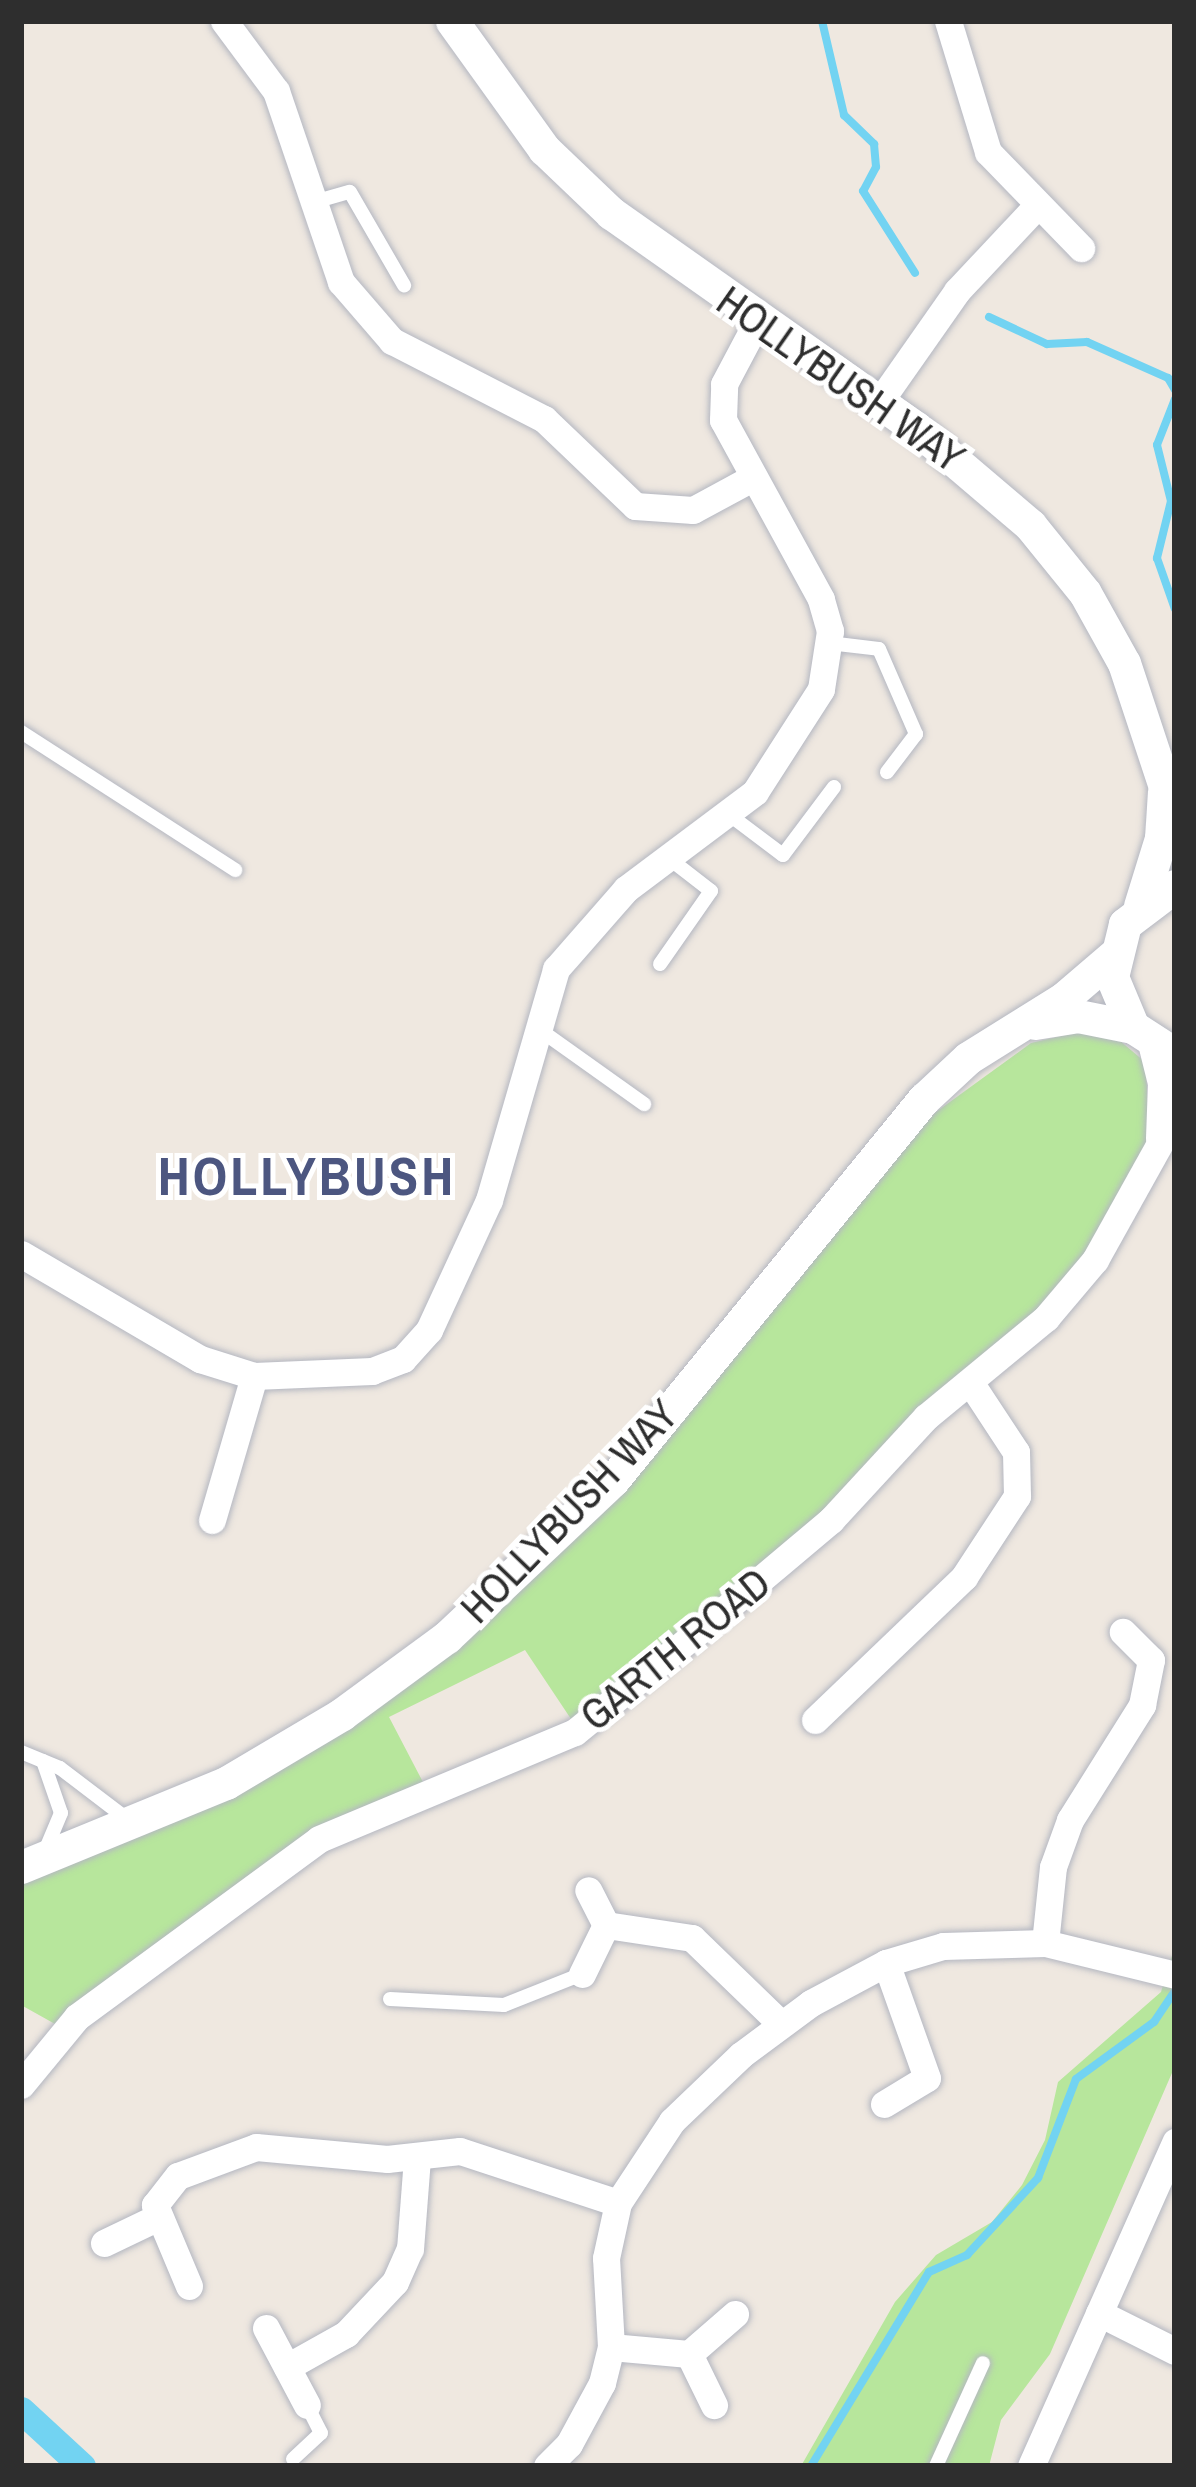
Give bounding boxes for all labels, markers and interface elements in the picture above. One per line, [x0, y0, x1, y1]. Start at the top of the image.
street label: HOLLYBUSH WAY [708, 275, 974, 483]
district label: HOLLYBUSH [158, 1144, 456, 1208]
street label: HOLLYBUSH WAY [450, 1389, 688, 1633]
street label: GARTH ROAD [570, 1557, 780, 1741]

